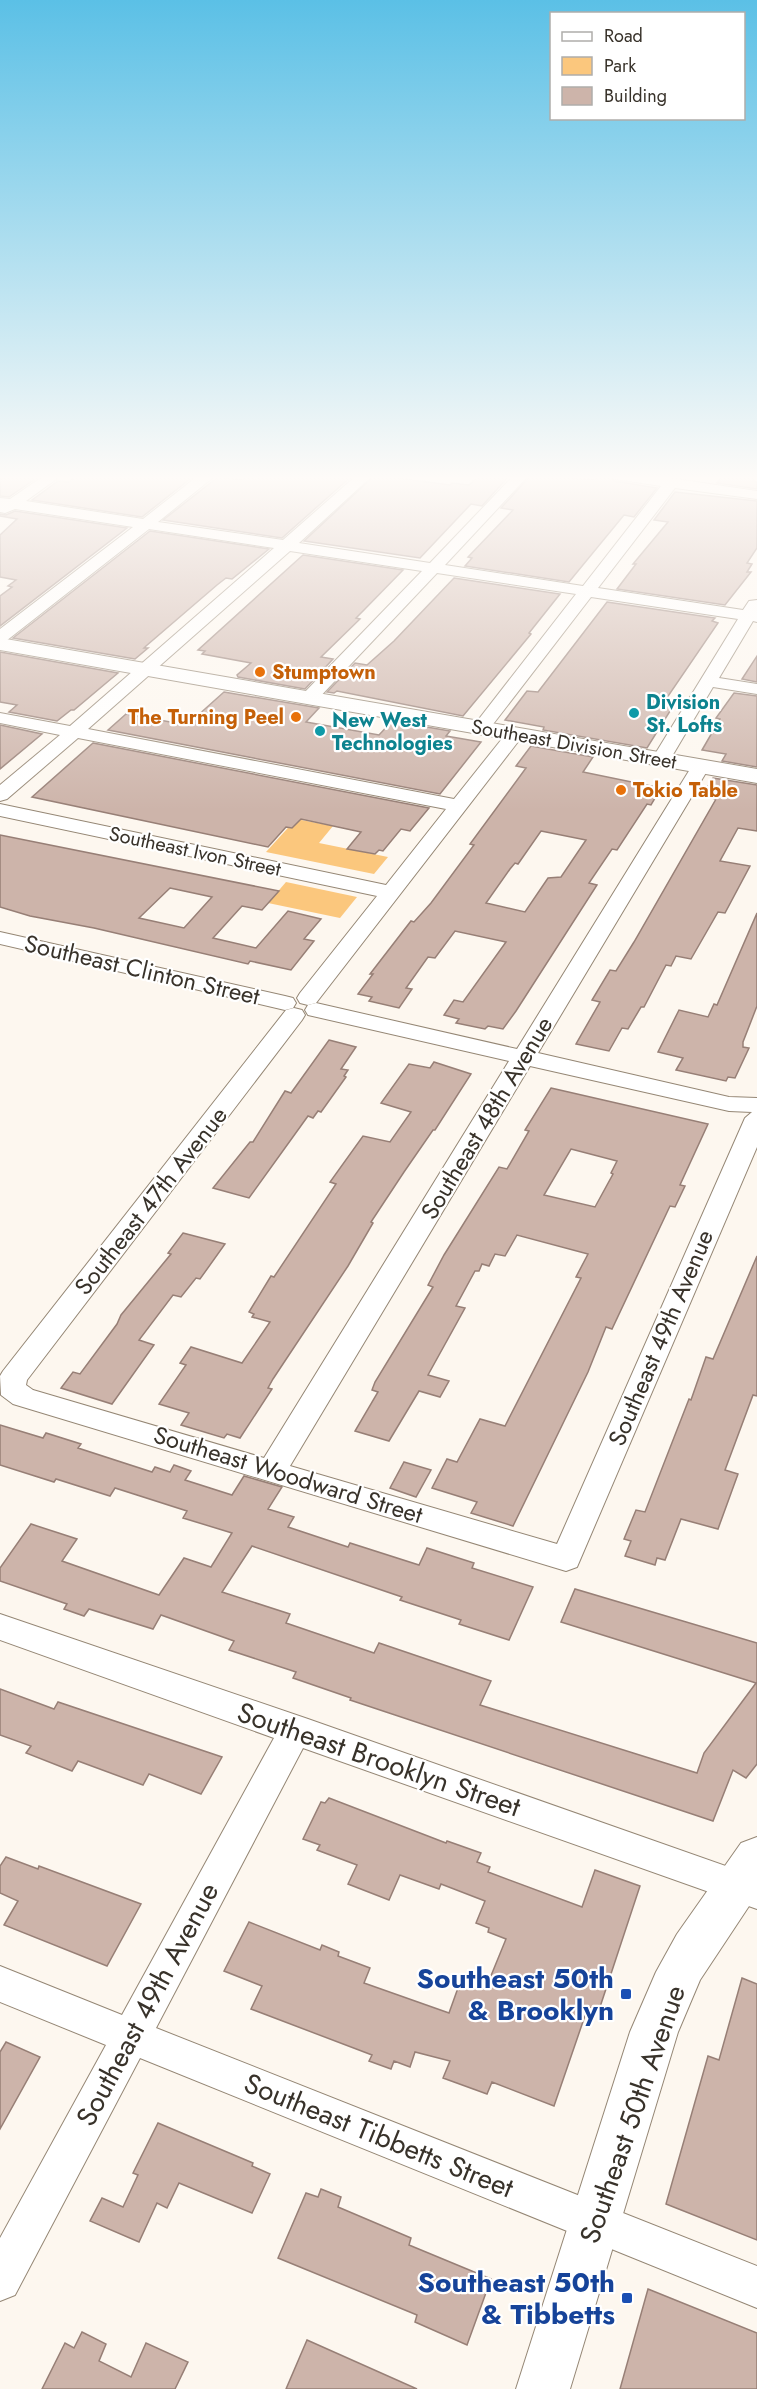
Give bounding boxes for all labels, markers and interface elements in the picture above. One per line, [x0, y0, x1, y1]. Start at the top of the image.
legend [550, 12, 745, 120]
text: Road [604, 23, 643, 49]
text: Park [604, 53, 636, 79]
text: Building [604, 83, 667, 109]
place label: Stumptown [272, 658, 376, 687]
marker: Stumptown [253, 665, 267, 679]
place label: Division St. Lofts [646, 688, 722, 740]
place label: The Turning Peel [128, 703, 284, 732]
place label: New West Technologies [332, 706, 453, 758]
marker: Division St. Lofts [627, 706, 641, 720]
marker: The Turning Peel [289, 710, 303, 724]
street label: Southeast Division Street [469, 712, 679, 777]
marker: New West Technologies [313, 724, 327, 738]
place label: Tokio Table [633, 776, 738, 805]
marker: Tokio Table [614, 783, 628, 797]
street label: Southeast Ivon Street [106, 819, 284, 884]
street label: Southeast Clinton Street [21, 925, 263, 1014]
street label: Southeast 48th Avenue [412, 1010, 561, 1226]
street label: Southeast 47th Avenue [66, 1099, 235, 1302]
street label: Southeast 49th Avenue [599, 1224, 722, 1451]
street label: Southeast Woodward Street [149, 1417, 427, 1532]
street label: Southeast Brooklyn Street [232, 1692, 526, 1827]
street label: Southeast 49th Avenue [66, 1875, 229, 2133]
place label: Southeast 50th & Brooklyn [416, 1958, 614, 2031]
street label: Southeast 50th Avenue [569, 1980, 696, 2249]
marker: Southeast 50th & Brooklyn [619, 1987, 633, 2001]
street label: Southeast Tibbetts Street [238, 2063, 520, 2208]
place label: Southeast 50th & Tibbetts [417, 2262, 615, 2335]
marker: Southeast 50th & Tibbetts [620, 2291, 634, 2305]

